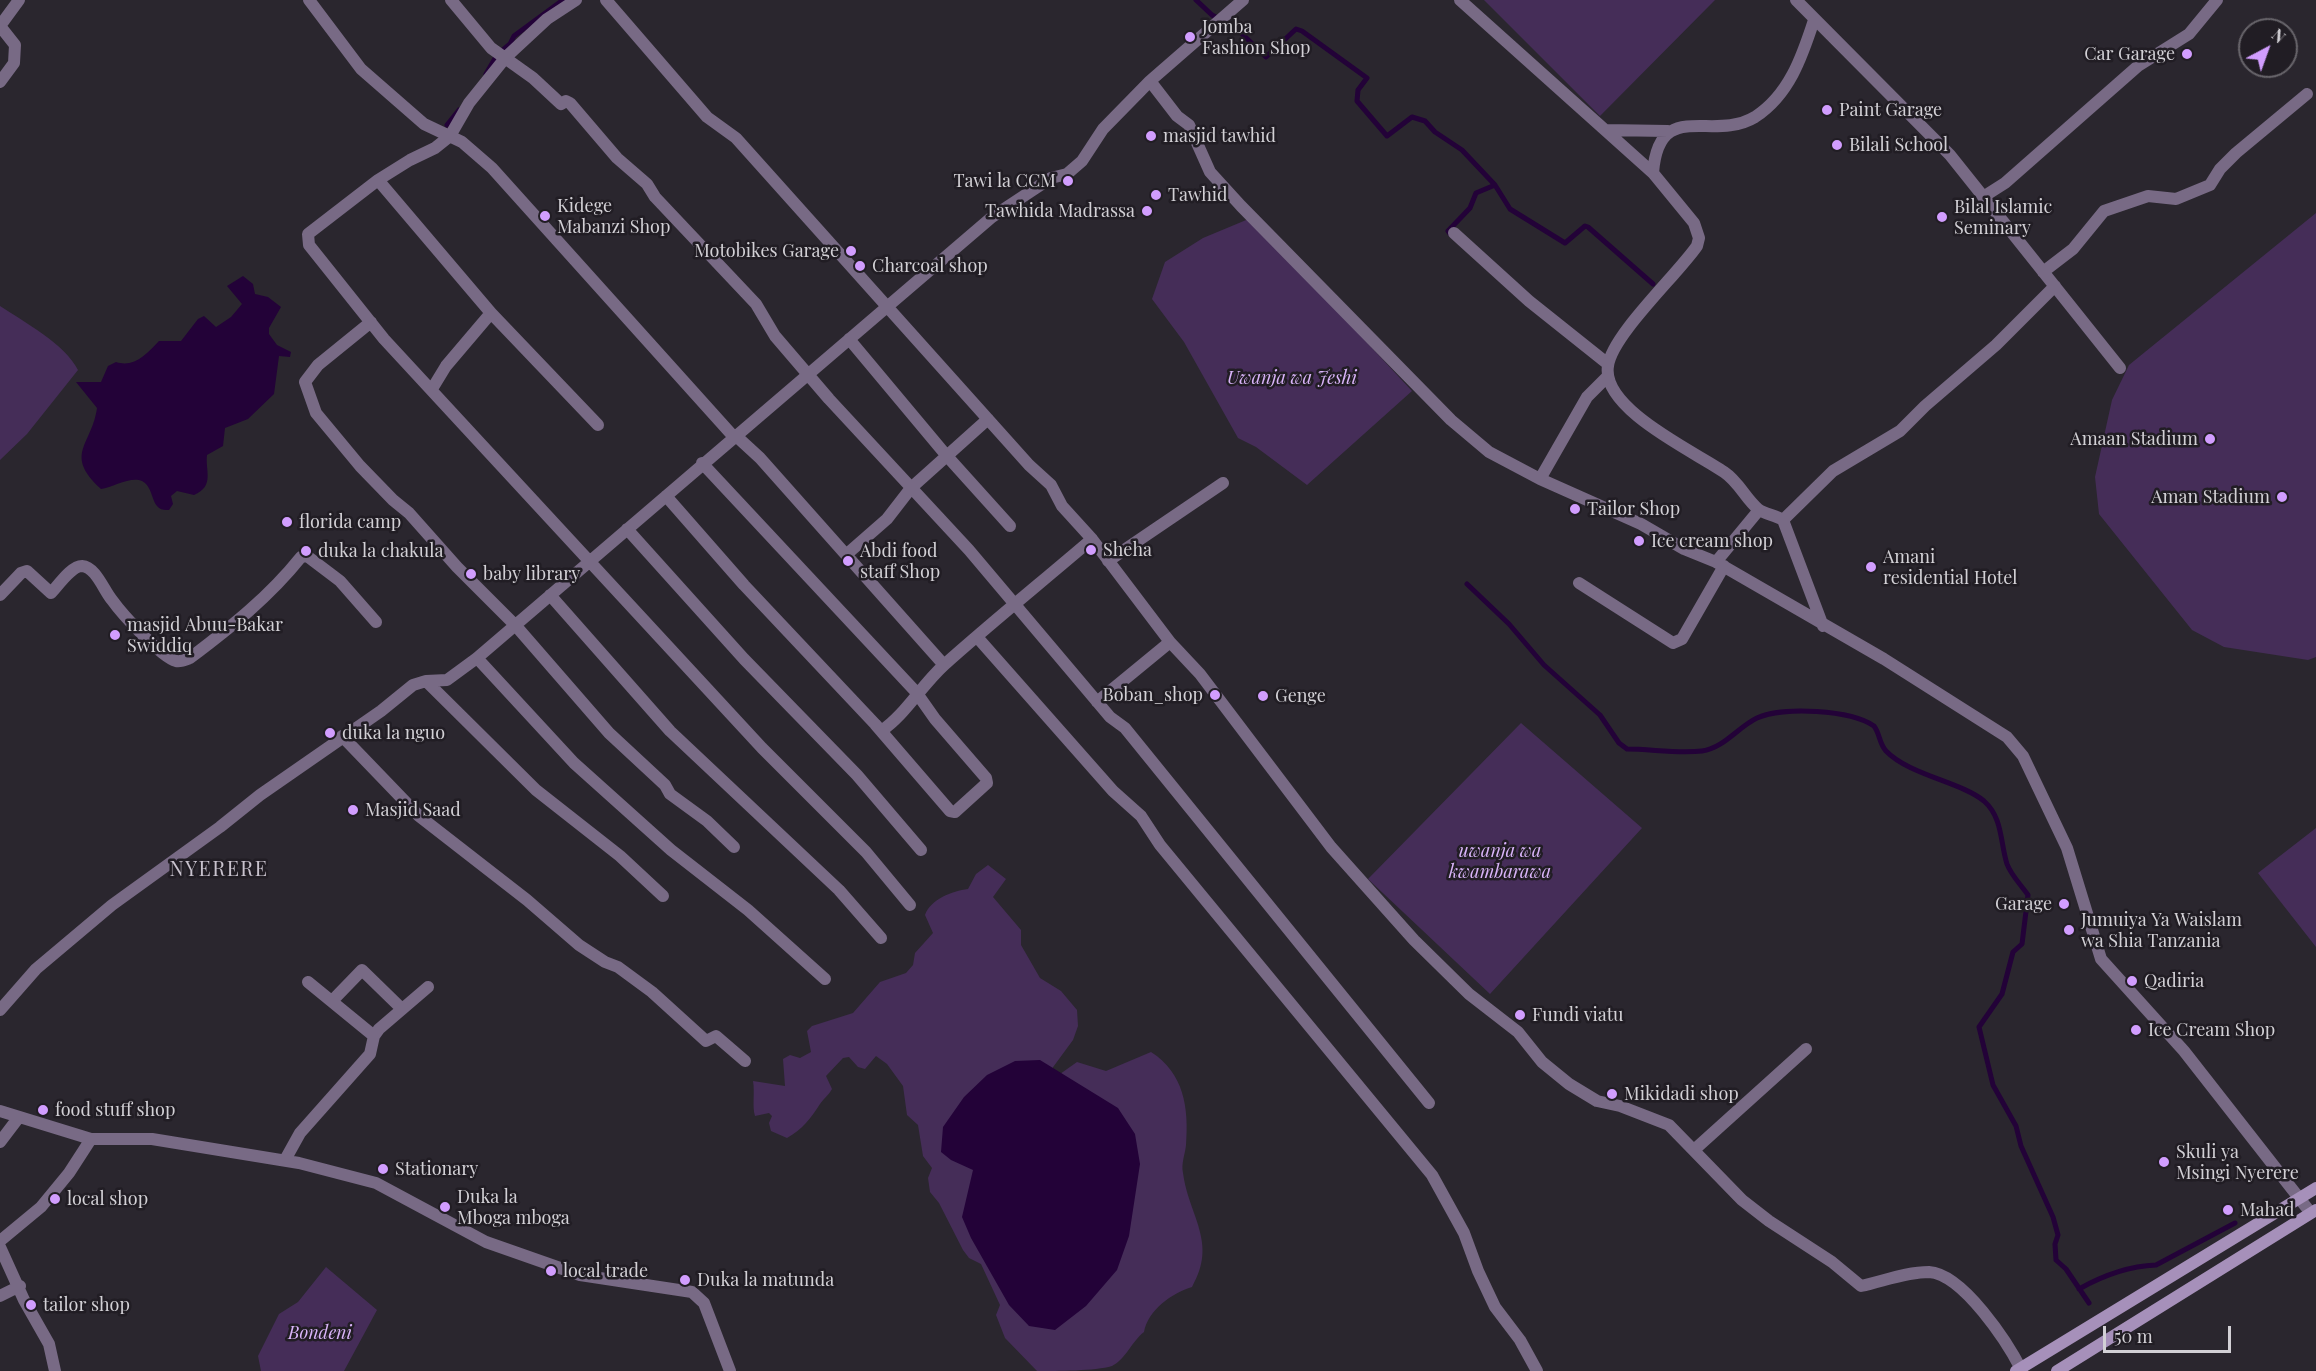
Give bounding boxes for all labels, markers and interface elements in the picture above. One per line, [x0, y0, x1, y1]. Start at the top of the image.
place label: Jomba Fashion Shop [1202, 16, 1311, 58]
north arrow [2238, 18, 2298, 78]
text: N [2268, 24, 2290, 47]
marker: Jomba Fashion Shop [1183, 30, 1197, 44]
place label: Car Garage [2084, 43, 2175, 65]
marker: Car Garage [2180, 47, 2194, 61]
place label: Paint Garage [1839, 99, 1942, 121]
marker: Paint Garage [1820, 103, 1834, 117]
place label: masjid tawhid [1163, 125, 1276, 147]
marker: masjid tawhid [1144, 129, 1158, 143]
place label: Bilali School [1849, 134, 1948, 156]
marker: Bilali School [1830, 138, 1844, 152]
place label: Tawi la CCM [954, 170, 1056, 192]
marker: Tawi la CCM [1061, 174, 1075, 188]
place label: Tawhid [1168, 184, 1228, 206]
marker: Tawhid [1149, 188, 1163, 202]
place label: Kidege Mabanzi Shop [557, 195, 670, 238]
place label: Bilal Islamic Seminary [1954, 196, 2052, 238]
place label: Tawhida Madrassa [985, 200, 1135, 222]
marker: Tawhida Madrassa [1140, 204, 1154, 218]
marker: Kidege Mabanzi Shop [538, 209, 552, 223]
marker: Bilal Islamic Seminary [1935, 210, 1949, 224]
place label: Motobikes Garage [694, 240, 839, 262]
marker: Motobikes Garage [844, 244, 858, 258]
place label: Charcoal shop [872, 255, 988, 277]
marker: Charcoal shop [853, 259, 867, 273]
park label: Uwanja wa Jeshi [1227, 367, 1357, 389]
place label: Amaan Stadium [2070, 428, 2198, 450]
marker: Amaan Stadium [2203, 432, 2217, 446]
place label: Aman Stadium [2151, 486, 2270, 508]
marker: Aman Stadium [2275, 490, 2289, 504]
place label: Tailor Shop [1587, 498, 1680, 520]
marker: Tailor Shop [1568, 502, 1582, 516]
place label: florida camp [299, 511, 401, 533]
marker: florida camp [280, 515, 294, 529]
place label: Ice cream shop [1651, 530, 1773, 552]
marker: Ice cream shop [1632, 534, 1646, 548]
place label: Sheha [1103, 539, 1152, 561]
place label: duka la chakula [318, 540, 443, 562]
place label: Abdi food staff Shop [860, 540, 940, 582]
marker: Sheha [1084, 543, 1098, 557]
marker: duka la chakula [299, 544, 313, 558]
place label: Amani residential Hotel [1883, 546, 2017, 588]
marker: Abdi food staff Shop [841, 554, 855, 568]
marker: Amani residential Hotel [1864, 560, 1878, 574]
place label: baby library [483, 563, 580, 585]
marker: baby library [464, 567, 478, 581]
place label: masjid Abuu-Bakar Swiddiq [127, 614, 283, 656]
marker: masjid Abuu-Bakar Swiddiq [108, 628, 122, 642]
place label: Boban_shop [1102, 684, 1203, 706]
place label: Genge [1275, 685, 1326, 707]
marker: Boban_shop [1208, 688, 1222, 702]
marker: Genge [1256, 689, 1270, 703]
place label: duka la nguo [342, 722, 445, 744]
marker: duka la nguo [323, 726, 337, 740]
place label: Masjid Saad [365, 799, 461, 821]
marker: Masjid Saad [346, 803, 360, 817]
park label: uwanja wa kwambarawa [1449, 840, 1551, 882]
district label: NYERERE [170, 858, 268, 882]
place label: Garage [1995, 893, 2052, 915]
marker: Garage [2057, 897, 2071, 911]
place label: Jumuiya Ya Waislam wa Shia Tanzania [2081, 909, 2242, 952]
marker: Jumuiya Ya Waislam wa Shia Tanzania [2062, 923, 2076, 937]
place label: Qadiria [2144, 970, 2204, 992]
marker: Qadiria [2125, 974, 2139, 988]
place label: Fundi viatu [1532, 1004, 1624, 1026]
marker: Fundi viatu [1513, 1008, 1527, 1022]
place label: Ice Cream Shop [2148, 1019, 2275, 1041]
marker: Ice Cream Shop [2129, 1023, 2143, 1037]
place label: Mikidadi shop [1624, 1083, 1739, 1105]
marker: Mikidadi shop [1605, 1087, 1619, 1101]
place label: food stuff shop [55, 1099, 175, 1121]
marker: food stuff shop [36, 1103, 50, 1117]
place label: Skuli ya Msingi Nyerere [2176, 1141, 2299, 1184]
marker: Skuli ya Msingi Nyerere [2157, 1155, 2171, 1169]
place label: Stationary [395, 1158, 478, 1180]
marker: Stationary [376, 1162, 390, 1176]
place label: Duka la Mboga mboga [457, 1186, 570, 1228]
place label: local shop [67, 1188, 148, 1210]
marker: local shop [48, 1192, 62, 1206]
place label: Mahad [2240, 1199, 2295, 1221]
marker: Duka la Mboga mboga [438, 1200, 452, 1214]
marker: Mahad [2221, 1203, 2235, 1217]
place label: local trade [563, 1260, 648, 1282]
marker: local trade [544, 1264, 558, 1278]
place label: Duka la matunda [697, 1269, 834, 1291]
marker: Duka la matunda [678, 1273, 692, 1287]
place label: tailor shop [43, 1294, 130, 1316]
marker: tailor shop [24, 1298, 38, 1312]
scale bar [2106, 1314, 2234, 1352]
park label: Bondeni [288, 1322, 352, 1344]
text: 50 m [2114, 1324, 2153, 1348]

